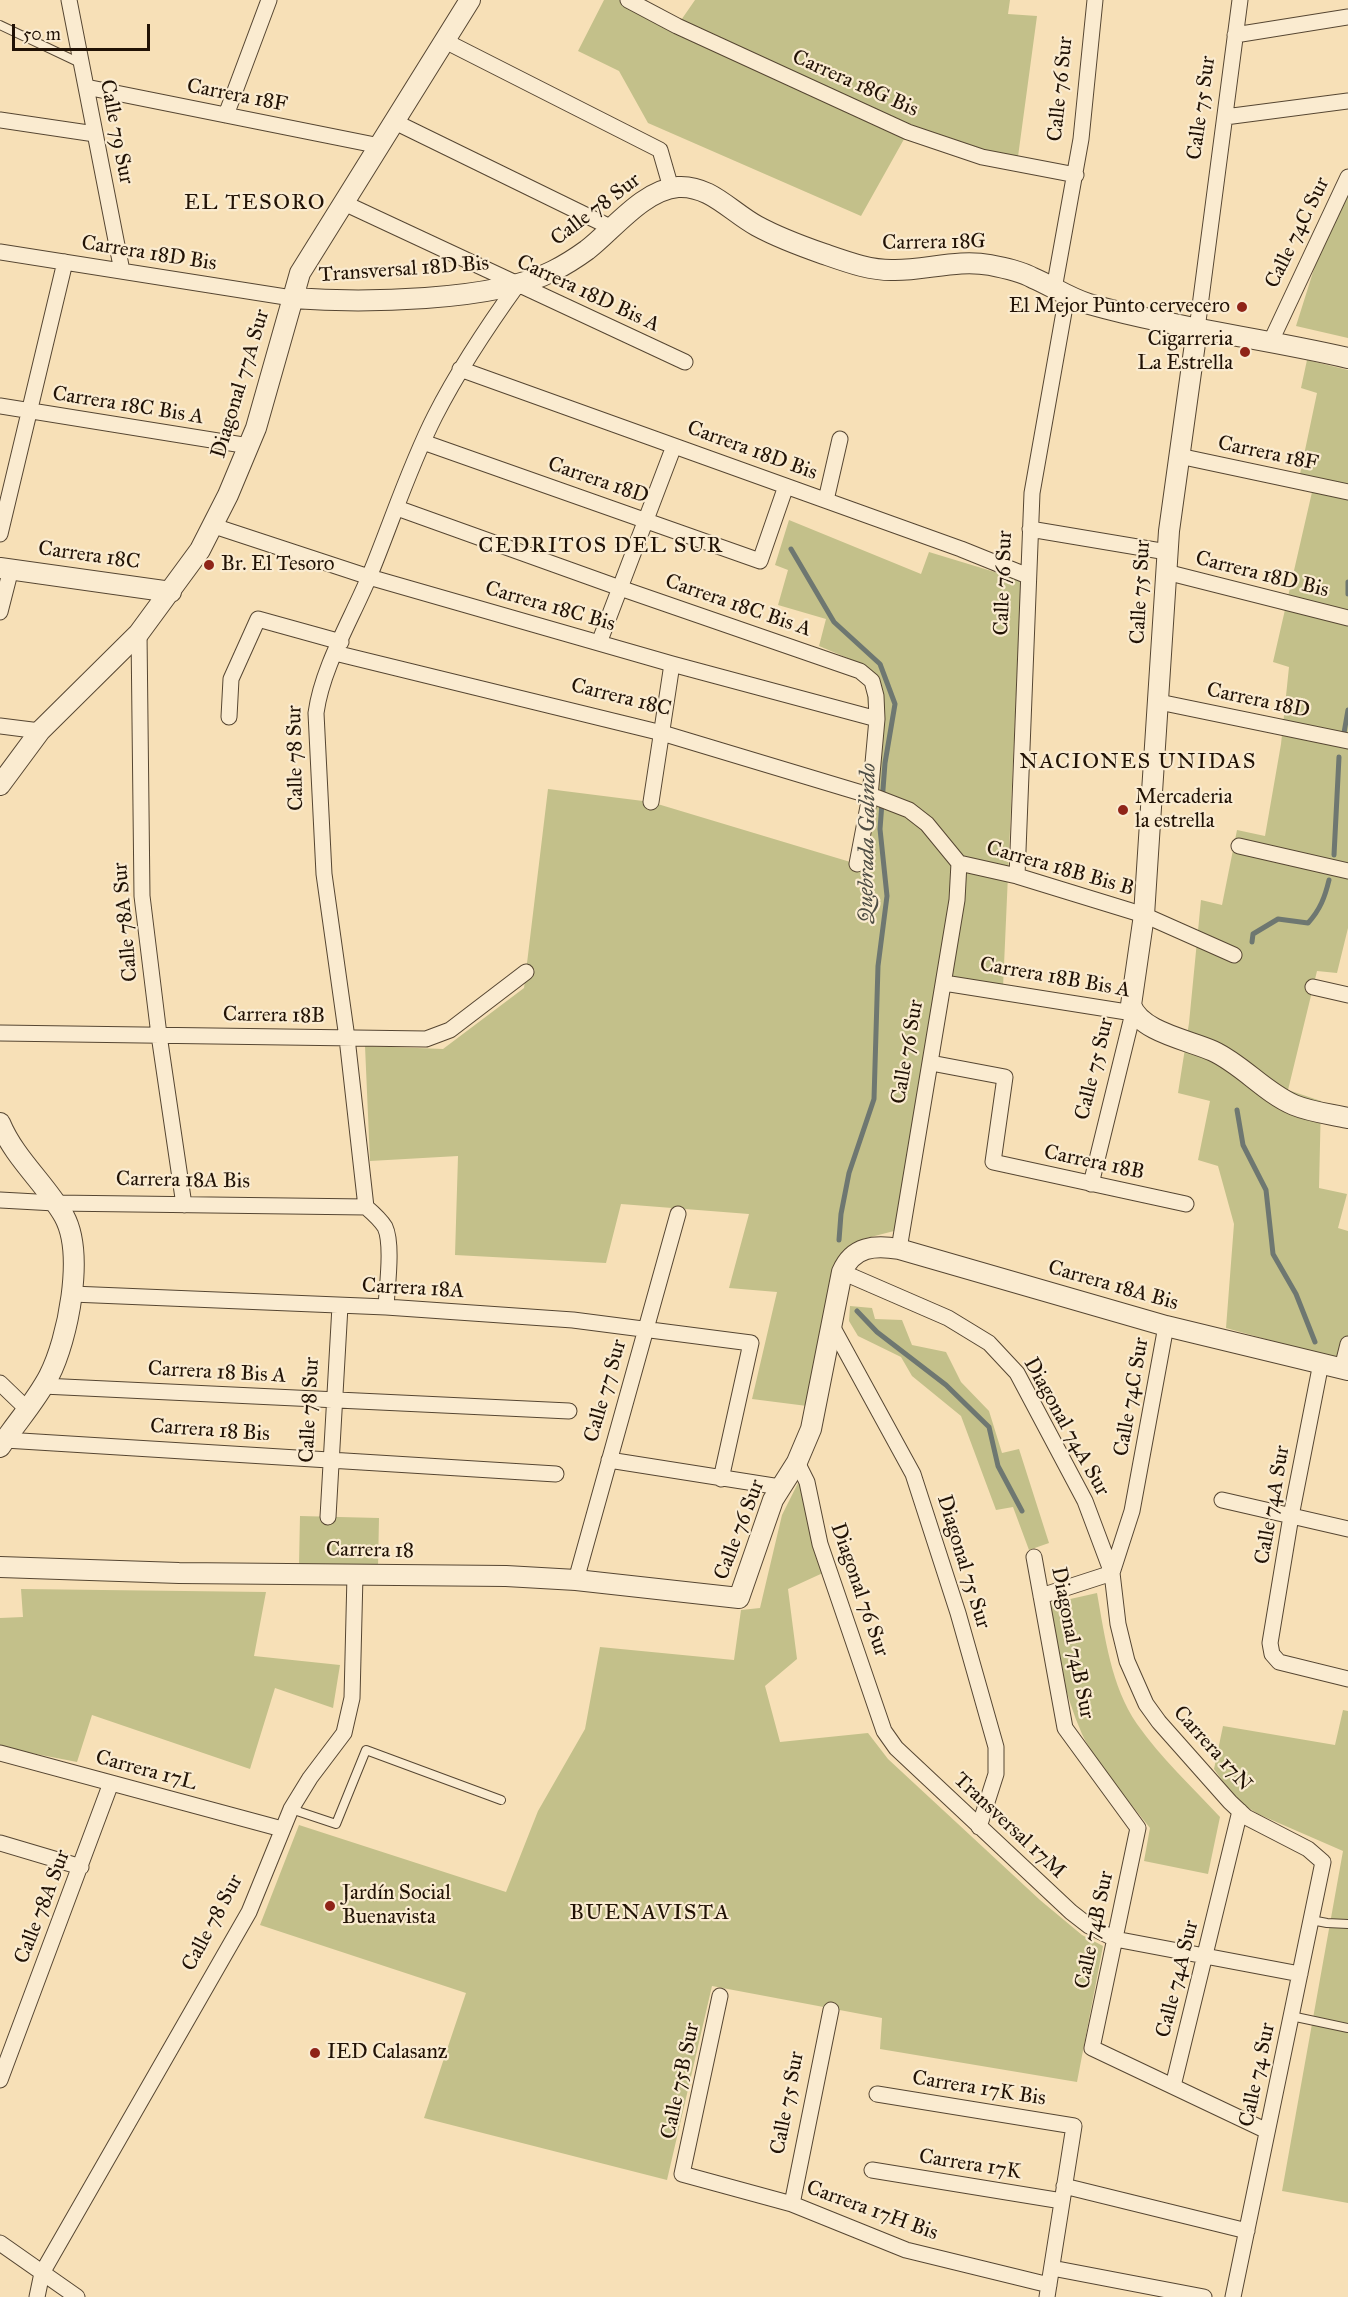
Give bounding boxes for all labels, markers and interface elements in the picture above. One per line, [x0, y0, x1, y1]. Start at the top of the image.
scale bar [15, 12, 153, 50]
text: 50 m [23, 23, 61, 45]
street label: Calle 76 Sur [1043, 35, 1079, 143]
street label: Carrera 18G Bis [788, 45, 922, 123]
street label: Calle 75 Sur [1182, 55, 1222, 161]
street label: Carrera 18F [185, 74, 289, 118]
street label: Calle 79 Sur [94, 78, 138, 186]
street label: Calle 78 Sur [546, 168, 646, 252]
street label: Calle 74C Sur [1260, 173, 1336, 293]
district label: EL TESORO [184, 191, 326, 217]
street label: Carrera 18G [882, 229, 986, 257]
street label: Carrera 18D Bis [80, 231, 218, 277]
street label: Carrera 18D Bis A [512, 250, 664, 338]
street label: Transversal 18D Bis [318, 251, 490, 289]
place label: El Mejor Punto cervecero [1009, 294, 1230, 320]
marker: El Mejor Punto cervecero [1235, 300, 1249, 314]
street label: Diagonal 77A Sur [206, 306, 276, 462]
place label: Cigarreria La Estrella [1137, 327, 1233, 377]
marker: Cigarreria La Estrella [1238, 345, 1252, 359]
street label: Carrera 18C Bis A [50, 382, 206, 430]
street label: Carrera 18D Bis [684, 416, 820, 486]
street label: Carrera 18F [1215, 431, 1321, 477]
street label: Carrera 18D [544, 452, 652, 510]
street label: Calle 76 Sur [990, 530, 1018, 636]
district label: CEDRITOS DEL SUR [478, 534, 724, 560]
street label: Carrera 18C [36, 536, 142, 576]
street label: Calle 75 Sur [1126, 539, 1156, 645]
street label: Carrera 18D Bis [1193, 546, 1331, 604]
place label: Br. El Tesoro [221, 552, 335, 578]
marker: Br. El Tesoro [202, 558, 216, 572]
street label: Carrera 18C Bis A [662, 569, 814, 643]
street label: Carrera 18C Bis [482, 576, 618, 638]
street label: Carrera 18C [568, 673, 674, 723]
street label: Carrera 18D [1204, 678, 1312, 724]
street label: Calle 78 Sur [282, 705, 310, 811]
district label: NACIONES UNIDAS [1019, 750, 1257, 776]
water label: Quebrada Galindo [853, 763, 883, 923]
place label: Mercaderia la estrella [1135, 785, 1233, 835]
marker: Mercaderia la estrella [1116, 803, 1130, 817]
street label: Carrera 18B Bis B [983, 836, 1137, 902]
street label: Calle 78A Sur [108, 861, 144, 983]
street label: Carrera 18B Bis A [978, 952, 1132, 1004]
street label: Calle 76 Sur [886, 998, 930, 1106]
street label: Carrera 18B [223, 1003, 325, 1029]
street label: Calle 75 Sur [1070, 1015, 1120, 1123]
street label: Carrera 18B [1041, 1140, 1147, 1186]
street label: Carrera 18A Bis [116, 1167, 250, 1195]
street label: Carrera 18A Bis [1045, 1255, 1181, 1317]
street label: Carrera 18A [361, 1274, 465, 1304]
street label: Calle 74C Sur [1109, 1336, 1155, 1458]
street label: Calle 77 Sur [579, 1337, 633, 1445]
street label: Diagonal 74A Sur [1018, 1353, 1114, 1501]
street label: Carrera 18 Bis A [147, 1357, 287, 1389]
street label: Calle 78 Sur [295, 1357, 325, 1463]
street label: Carrera 18 Bis [149, 1414, 271, 1448]
street label: Calle 74A Sur [1250, 1444, 1296, 1566]
street label: Calle 76 Sur [709, 1476, 771, 1584]
street label: Diagonal 75 Sur [931, 1492, 995, 1632]
street label: Diagonal 76 Sur [824, 1520, 894, 1660]
street label: Carrera 18 [326, 1538, 414, 1564]
street label: Diagonal 74B Sur [1045, 1565, 1099, 1721]
street label: Carrera 17N [1167, 1701, 1257, 1797]
street label: Carrera 17L [93, 1745, 199, 1797]
street label: Transversal 17M [948, 1768, 1070, 1884]
street label: Calle 78A Sur [10, 1847, 76, 1967]
street label: Calle 74B Sur [1070, 1869, 1120, 1991]
street label: Calle 78 Sur [177, 1870, 249, 1976]
place label: Jardín Social Buenavista [342, 1881, 451, 1931]
marker: Jardín Social Buenavista [323, 1899, 337, 1913]
district label: BUENAVISTA [570, 1901, 730, 1927]
street label: Calle 74A Sur [1151, 1918, 1205, 2040]
street label: Calle 75B Sur [656, 2021, 706, 2141]
street label: Calle 74 Sur [1235, 2021, 1281, 2129]
place label: IED Calasanz [327, 2040, 447, 2066]
marker: IED Calasanz [308, 2046, 322, 2060]
street label: Calle 75 Sur [766, 2049, 810, 2157]
street label: Carrera 17K Bis [910, 2066, 1048, 2112]
street label: Carrera 17K [917, 2144, 1023, 2186]
street label: Carrera 17H Bis [803, 2176, 941, 2246]

